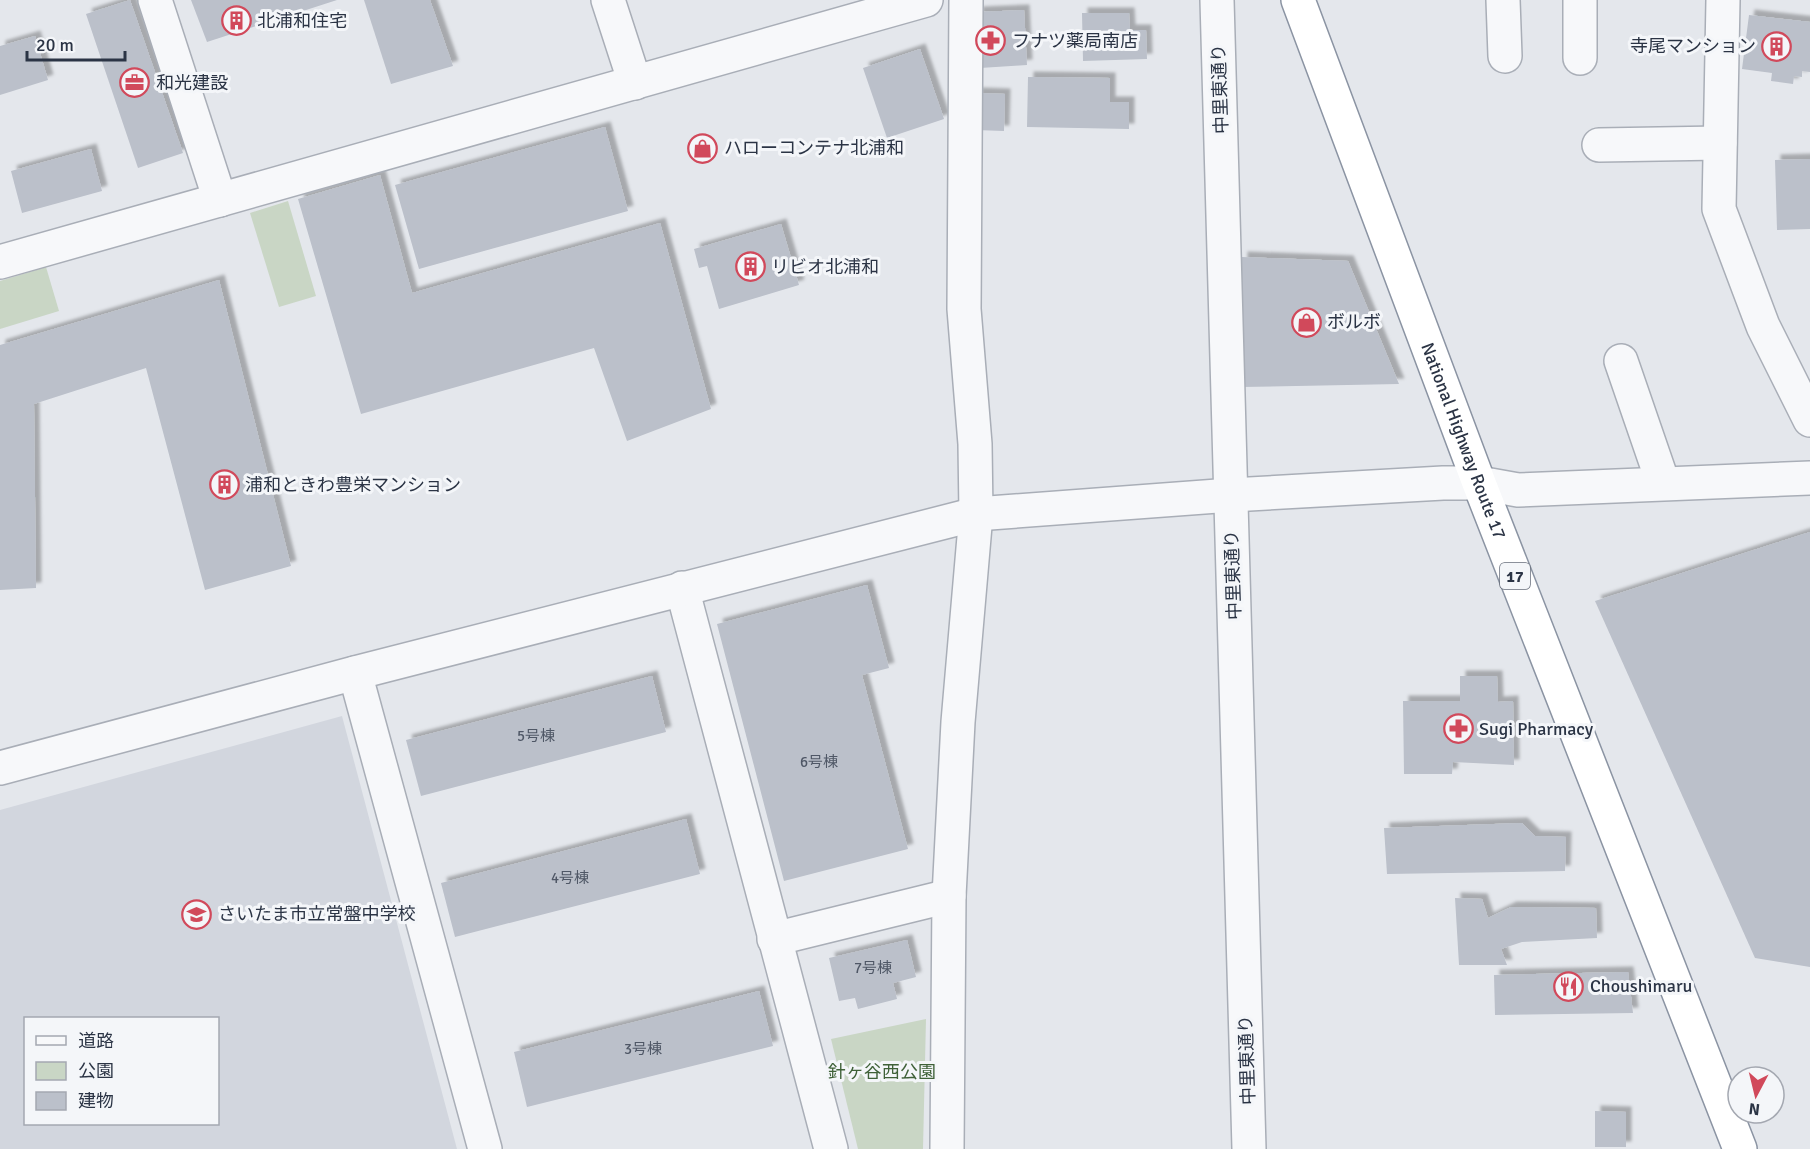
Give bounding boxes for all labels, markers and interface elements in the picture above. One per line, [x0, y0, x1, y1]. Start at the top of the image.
building icon: 北浦和住宅 [220, 5, 252, 37]
place label: 北浦和住宅 [257, 10, 347, 32]
scale bar [27, 24, 124, 62]
pharmacy icon: フナツ薬局南店 [975, 25, 1007, 57]
place label: フナツ薬局南店 [1012, 30, 1138, 52]
building icon: 寺尾マンション [1761, 30, 1793, 62]
text: 20 m [36, 34, 74, 56]
place label: 寺尾マンション [1630, 35, 1756, 57]
street label: 中里東通り [1207, 44, 1233, 134]
office icon: 和光建設 [119, 67, 151, 99]
place label: 和光建設 [156, 72, 228, 94]
shop icon: ハローコンテナ北浦和 [687, 132, 719, 164]
place label: ハローコンテナ北浦和 [724, 137, 904, 159]
building icon: リビオ北浦和 [734, 251, 766, 283]
place label: リビオ北浦和 [771, 256, 879, 278]
shop icon: ボルボ [1290, 306, 1322, 338]
place label: ボルボ [1327, 311, 1381, 333]
street label: National Highway Route 17 [1416, 339, 1511, 542]
building icon: 浦和ときわ豊栄マンション [208, 469, 240, 501]
place label: 浦和ときわ豊栄マンション [245, 474, 461, 496]
street label: 中里東通り [1220, 530, 1246, 620]
road number: 17 [1500, 563, 1530, 589]
pharmacy icon: Sugi Pharmacy [1442, 713, 1474, 745]
place label: Sugi Pharmacy [1479, 718, 1594, 740]
house number: 5号棟 [517, 727, 555, 745]
house number: 6号棟 [800, 753, 838, 771]
house number: 4号棟 [551, 869, 589, 887]
school or university icon: さいたま市立常盤中学校 [181, 898, 213, 930]
place label: さいたま市立常盤中学校 [218, 903, 415, 925]
house number: 7号棟 [854, 959, 892, 977]
restaurant icon: Choushimaru [1553, 970, 1585, 1002]
place label: Choushimaru [1590, 975, 1692, 997]
street label: 中里東通り [1234, 1015, 1260, 1105]
legend [24, 1017, 219, 1125]
text: 道路 [78, 1030, 114, 1052]
house number: 3号棟 [624, 1040, 662, 1058]
text: 公園 [78, 1060, 114, 1082]
park label: 針ヶ谷西公園 [828, 1061, 936, 1083]
north arrow [1726, 1065, 1786, 1125]
text: 建物 [78, 1090, 114, 1112]
text: N [1748, 1098, 1761, 1119]

